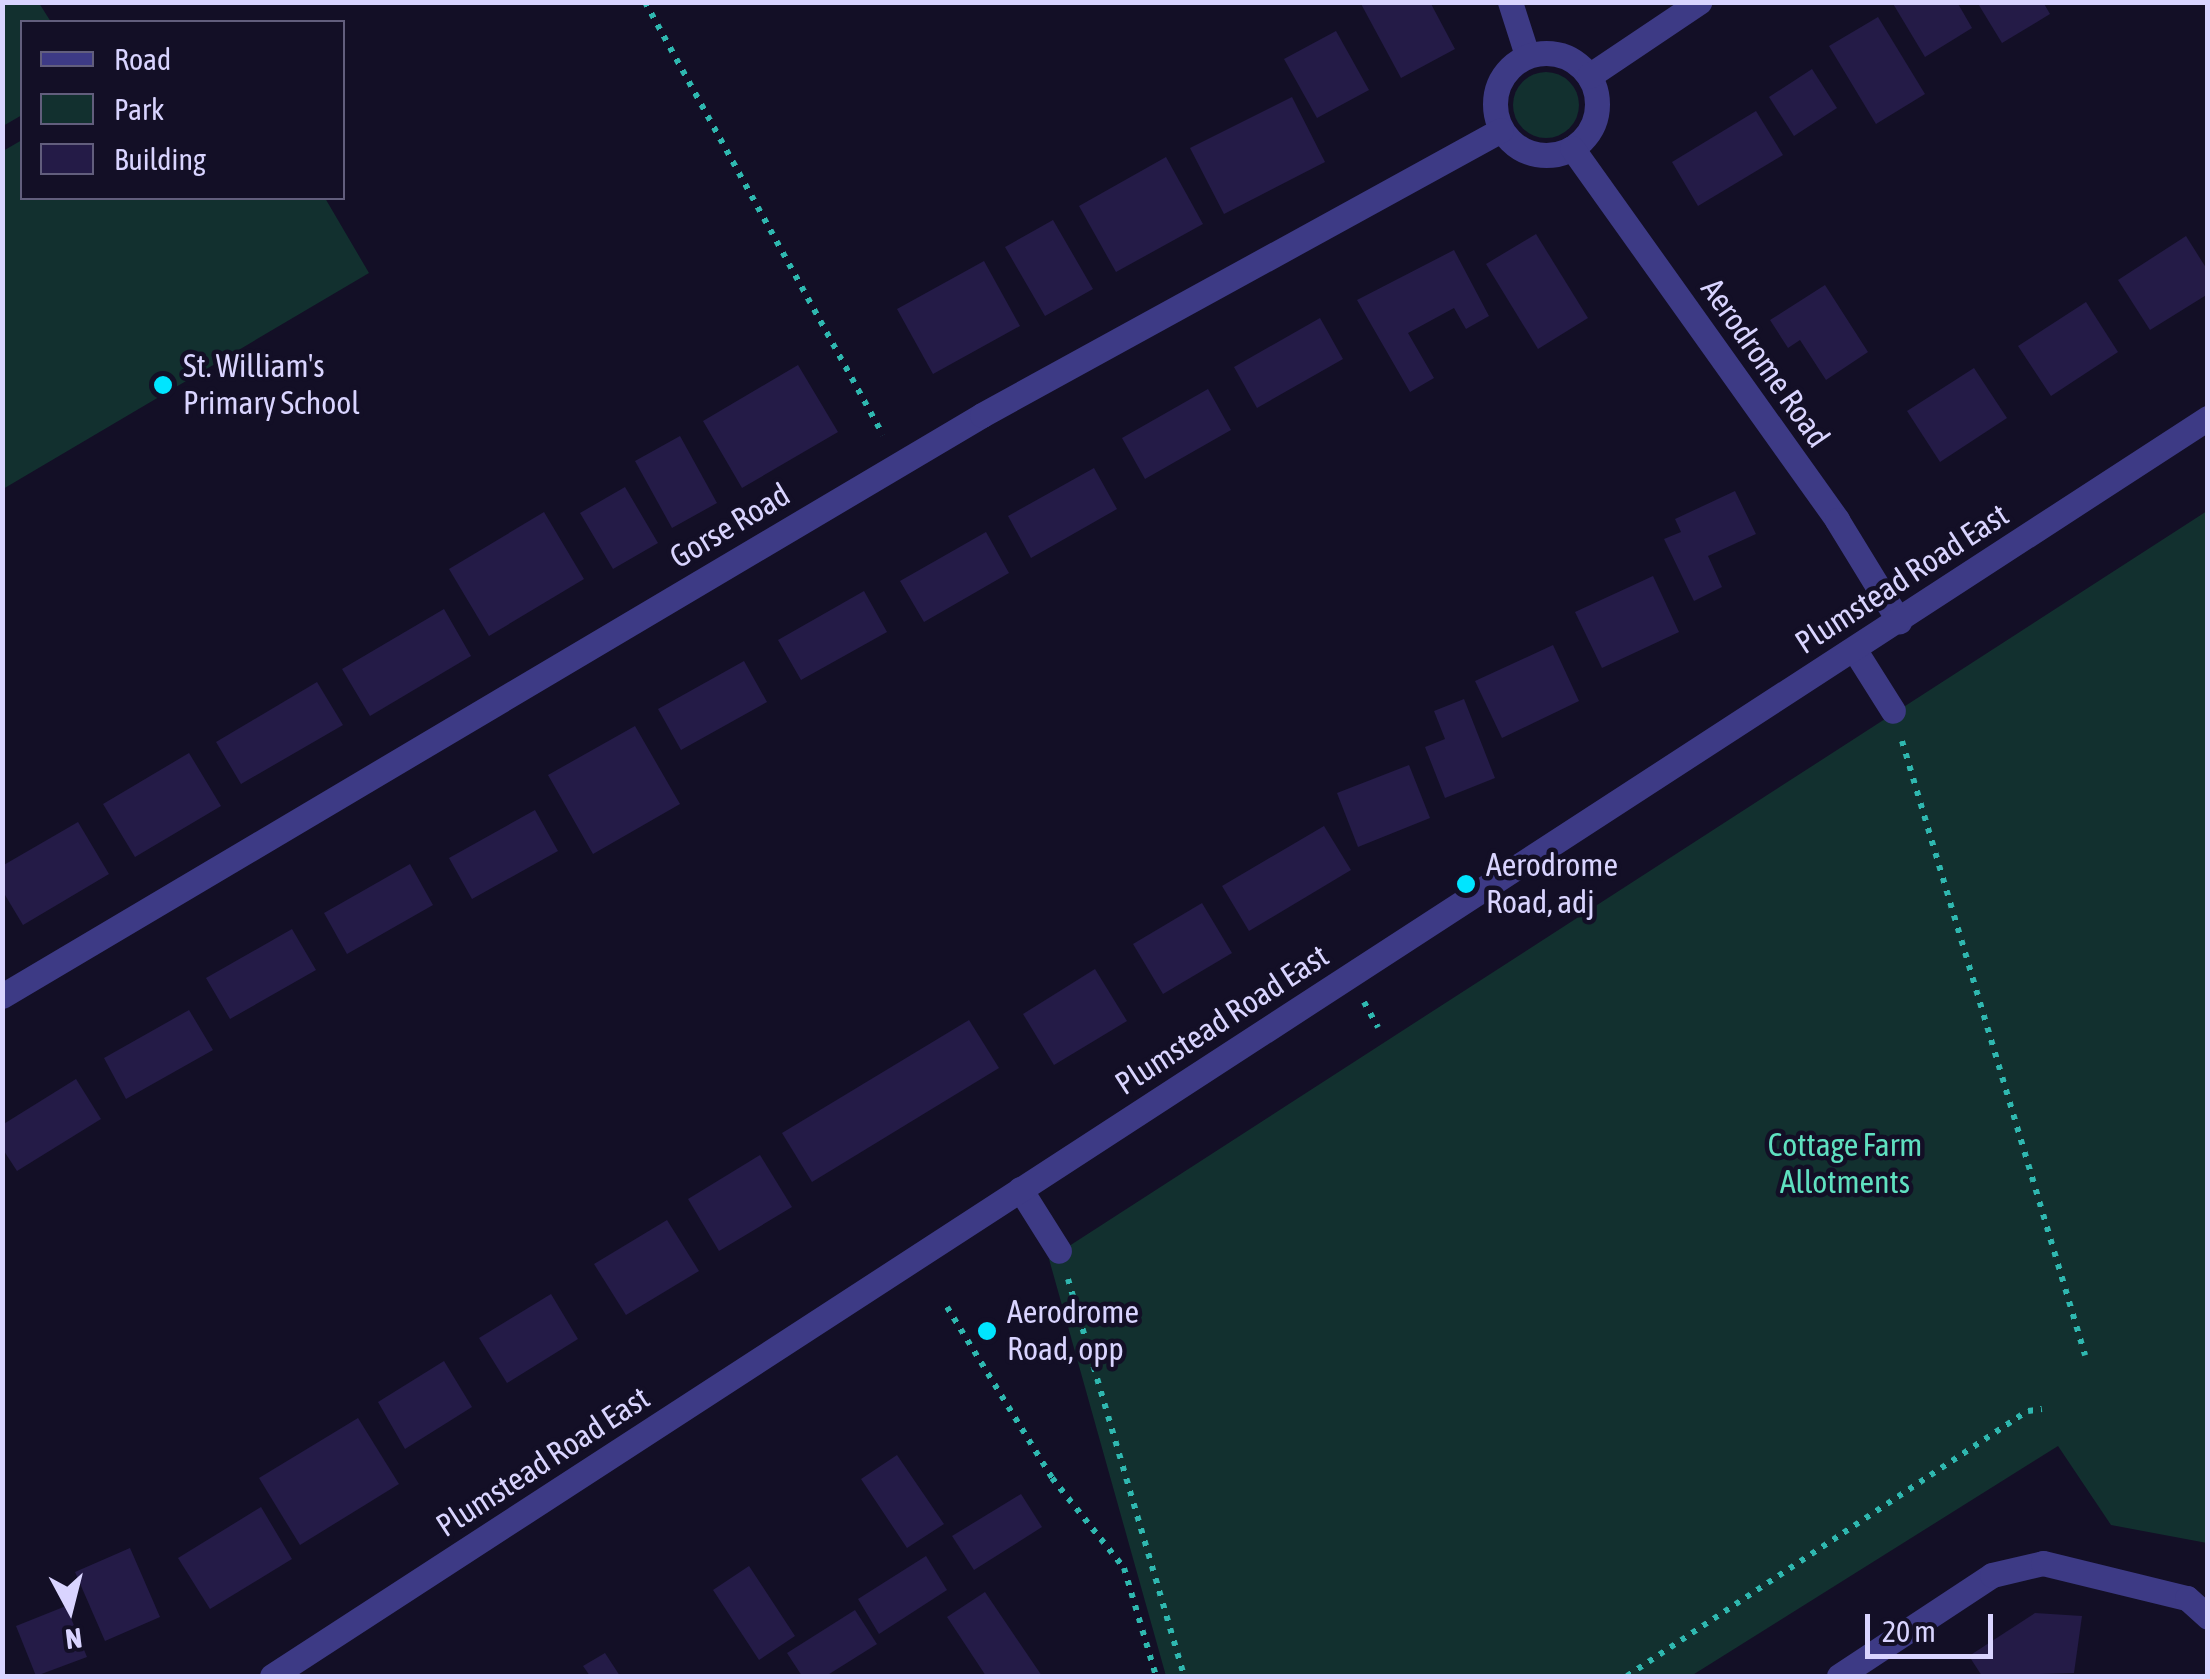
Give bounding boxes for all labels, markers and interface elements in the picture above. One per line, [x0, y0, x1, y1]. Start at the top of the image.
legend [20, 20, 345, 200]
text: Road [114, 42, 171, 76]
text: Park [114, 92, 164, 126]
text: Building [114, 142, 206, 176]
street label: Aerodrome Road [1693, 271, 1837, 455]
place label: St. William's Primary School [183, 348, 360, 423]
marker: St. William's Primary School [152, 374, 174, 396]
street label: Gorse Road [663, 475, 797, 577]
street label: Plumstead Road East [1788, 496, 2016, 662]
place label: Aerodrome Road, adj [1486, 847, 1618, 922]
marker: Aerodrome Road, adj [1455, 873, 1477, 895]
street label: Plumstead Road East [1108, 937, 1336, 1103]
park label: Cottage Farm Allotments [1768, 1127, 1922, 1202]
place label: Aerodrome Road, opp [1007, 1294, 1139, 1369]
marker: Aerodrome Road, opp [976, 1320, 998, 1342]
street label: Plumstead Road East [429, 1379, 657, 1545]
north arrow [20, 1559, 120, 1659]
scale bar [1870, 1594, 1998, 1656]
text: 20 m [1882, 1614, 1936, 1648]
text: N [64, 1622, 84, 1656]

